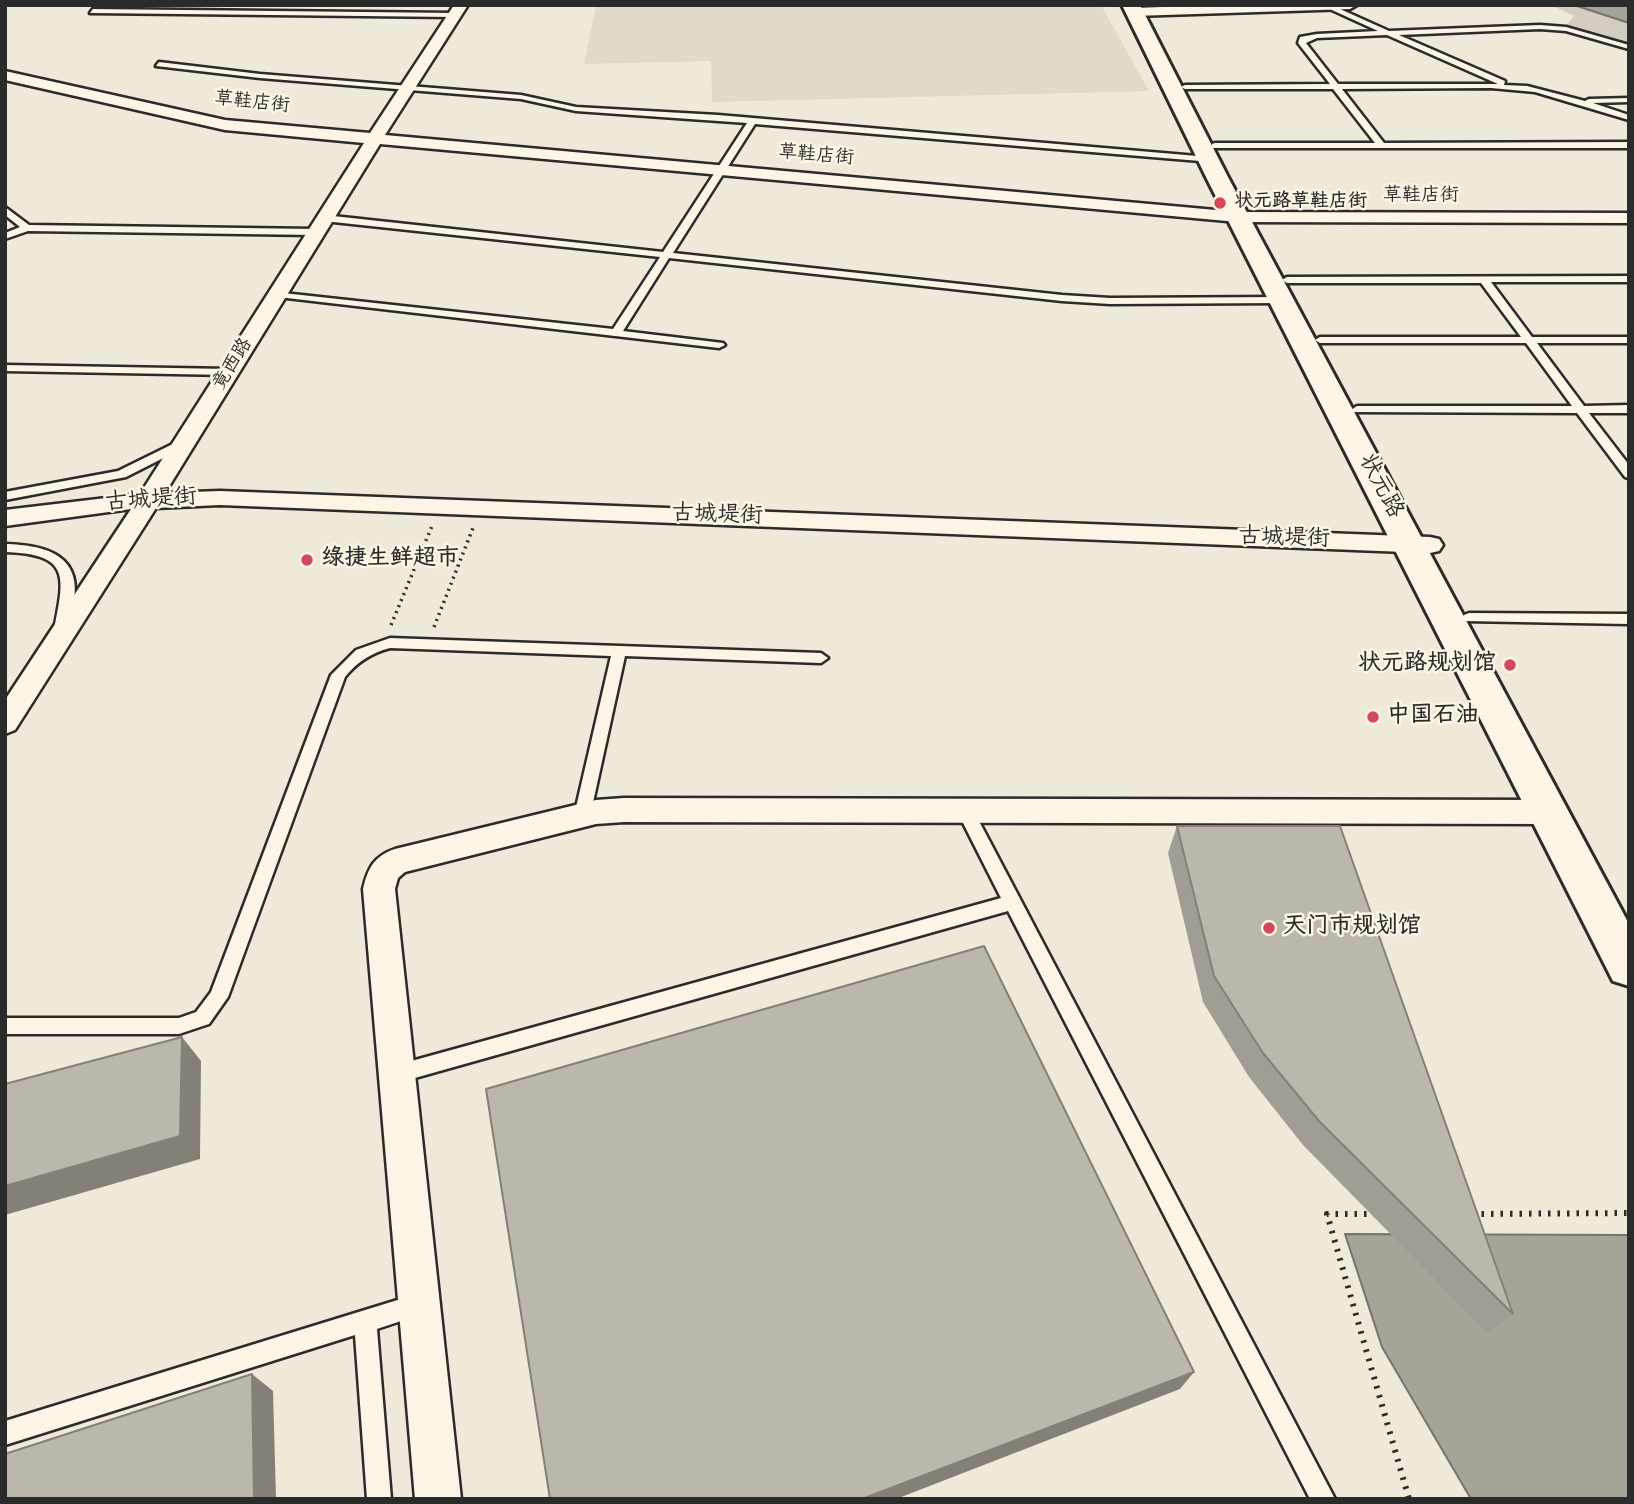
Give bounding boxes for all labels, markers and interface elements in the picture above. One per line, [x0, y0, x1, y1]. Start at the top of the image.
street label: 草鞋店街 [213, 89, 291, 119]
street label: 草鞋店街 [777, 142, 855, 172]
street label: 草鞋店街 [1383, 186, 1459, 208]
place label: 状元路草鞋店街 [1234, 192, 1367, 214]
marker: 状元路草鞋店街 [1212, 195, 1228, 211]
street label: 竟西路 [209, 335, 259, 395]
street label: 状元路 [1351, 450, 1407, 524]
street label: 古城堤街 [104, 485, 198, 519]
street label: 古城堤街 [671, 502, 763, 532]
street label: 古城堤街 [1238, 525, 1330, 555]
place label: 绿捷生鲜超市 [321, 546, 459, 574]
marker: 绿捷生鲜超市 [299, 552, 315, 568]
place label: 状元路规划馆 [1358, 651, 1496, 679]
marker: 状元路规划馆 [1502, 657, 1518, 673]
place label: 中国石油 [1387, 703, 1479, 731]
marker: 中国石油 [1365, 709, 1381, 725]
place label: 天门市规划馆 [1283, 914, 1421, 942]
marker: 天门市规划馆 [1261, 920, 1277, 936]

